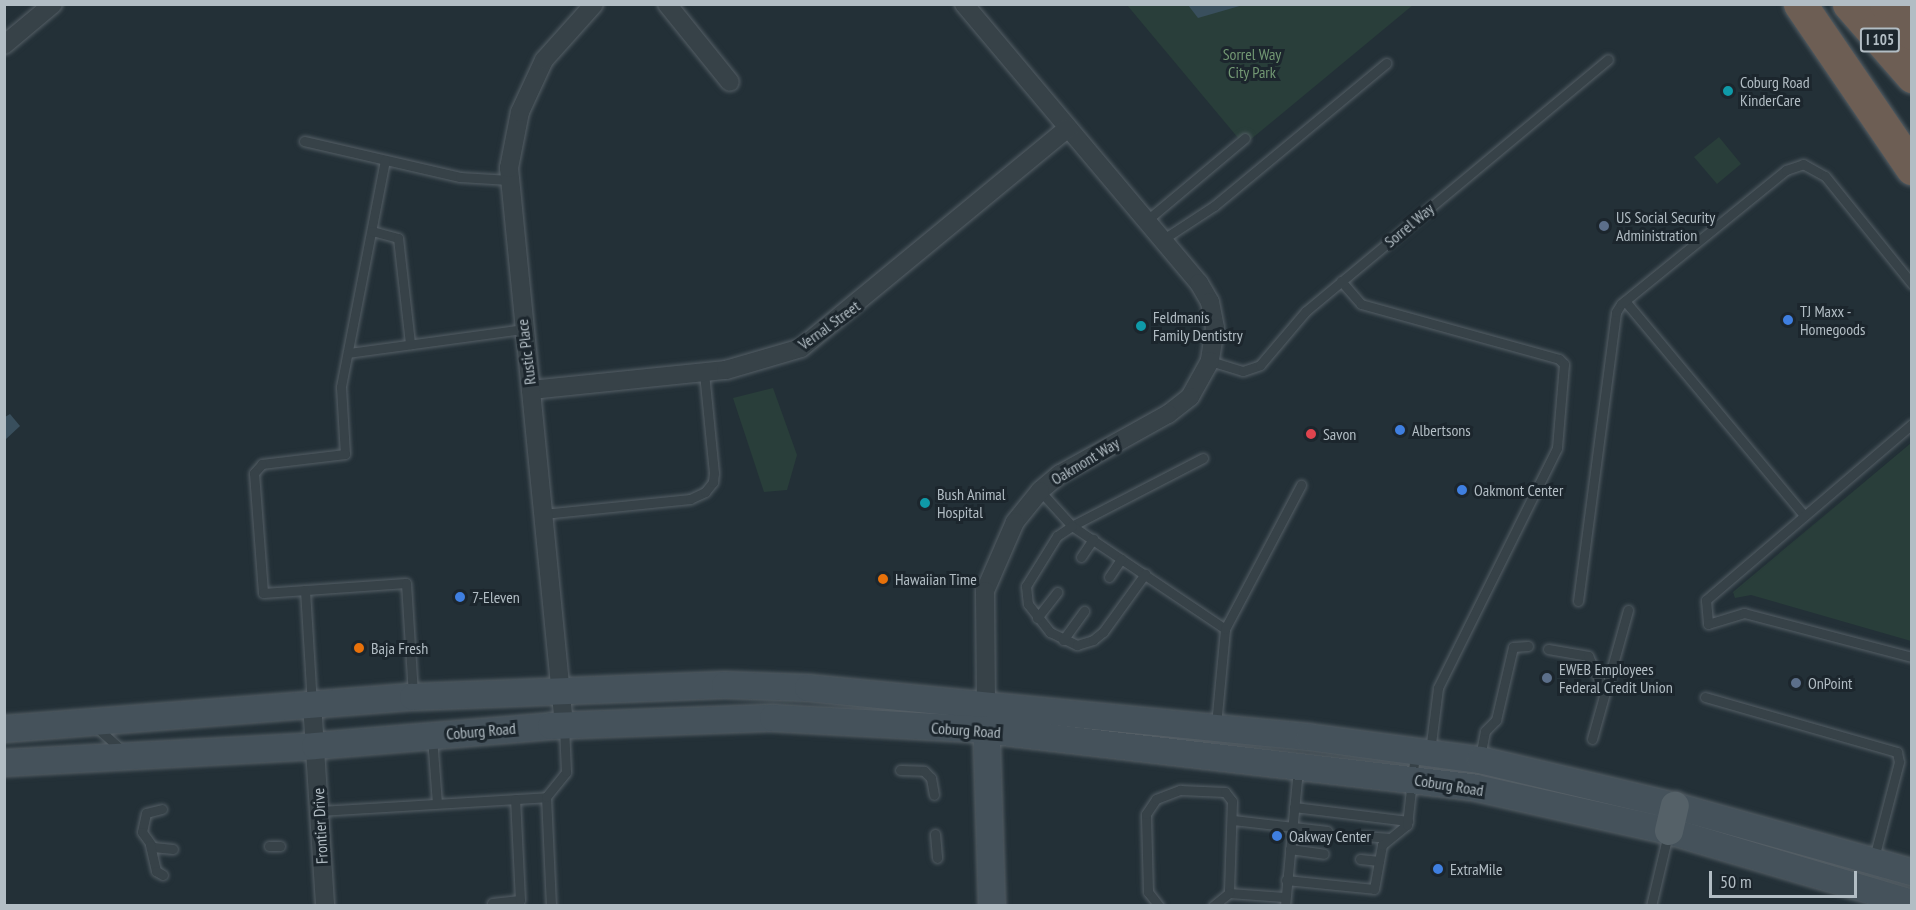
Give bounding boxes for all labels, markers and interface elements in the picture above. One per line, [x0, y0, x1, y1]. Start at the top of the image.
road number: I 105 [1859, 28, 1901, 52]
park label: Sorrel Way City Park [1223, 44, 1281, 82]
place label: Coburg Road KinderCare [1740, 72, 1810, 110]
marker: Coburg Road KinderCare [1721, 84, 1735, 98]
street label: Sorrel Way [1380, 199, 1438, 251]
place label: US Social Security Administration [1616, 207, 1715, 245]
marker: US Social Security Administration [1597, 219, 1611, 233]
street label: Vernal Street [795, 296, 863, 354]
place label: TJ Maxx - Homegoods [1800, 301, 1865, 339]
place label: Feldmanis Family Dentistry [1153, 307, 1243, 345]
marker: TJ Maxx - Homegoods [1781, 313, 1795, 327]
street label: Rustic Place [512, 318, 540, 386]
marker: Feldmanis Family Dentistry [1134, 319, 1148, 333]
place label: Albertsons [1412, 420, 1471, 440]
marker: Albertsons [1393, 423, 1407, 437]
place label: Savon [1323, 424, 1356, 444]
marker: Savon [1304, 427, 1318, 441]
street label: Oakmont Way [1047, 433, 1123, 489]
place label: Oakmont Center [1474, 480, 1563, 500]
marker: Oakmont Center [1455, 483, 1469, 497]
place label: Bush Animal Hospital [937, 484, 1006, 522]
marker: Bush Animal Hospital [918, 496, 932, 510]
place label: Hawaiian Time [895, 569, 977, 589]
marker: Hawaiian Time [876, 572, 890, 586]
place label: 7-Eleven [472, 587, 520, 607]
marker: 7-Eleven [453, 590, 467, 604]
place label: Baja Fresh [371, 638, 428, 658]
marker: Baja Fresh [352, 641, 366, 655]
place label: EWEB Employees Federal Credit Union [1559, 659, 1673, 697]
marker: EWEB Employees Federal Credit Union [1540, 671, 1554, 685]
place label: OnPoint [1808, 673, 1852, 693]
marker: OnPoint [1789, 676, 1803, 690]
street label: Coburg Road [445, 718, 517, 744]
street label: Coburg Road [931, 718, 1001, 742]
street label: Coburg Road [1413, 770, 1485, 800]
street label: Frontier Drive [308, 787, 332, 865]
place label: Oakway Center [1289, 826, 1371, 846]
marker: Oakway Center [1270, 829, 1284, 843]
place label: ExtraMile [1450, 859, 1503, 879]
scale bar [1712, 859, 1860, 897]
marker: ExtraMile [1431, 862, 1445, 876]
text: 50 m [1720, 870, 1752, 893]

